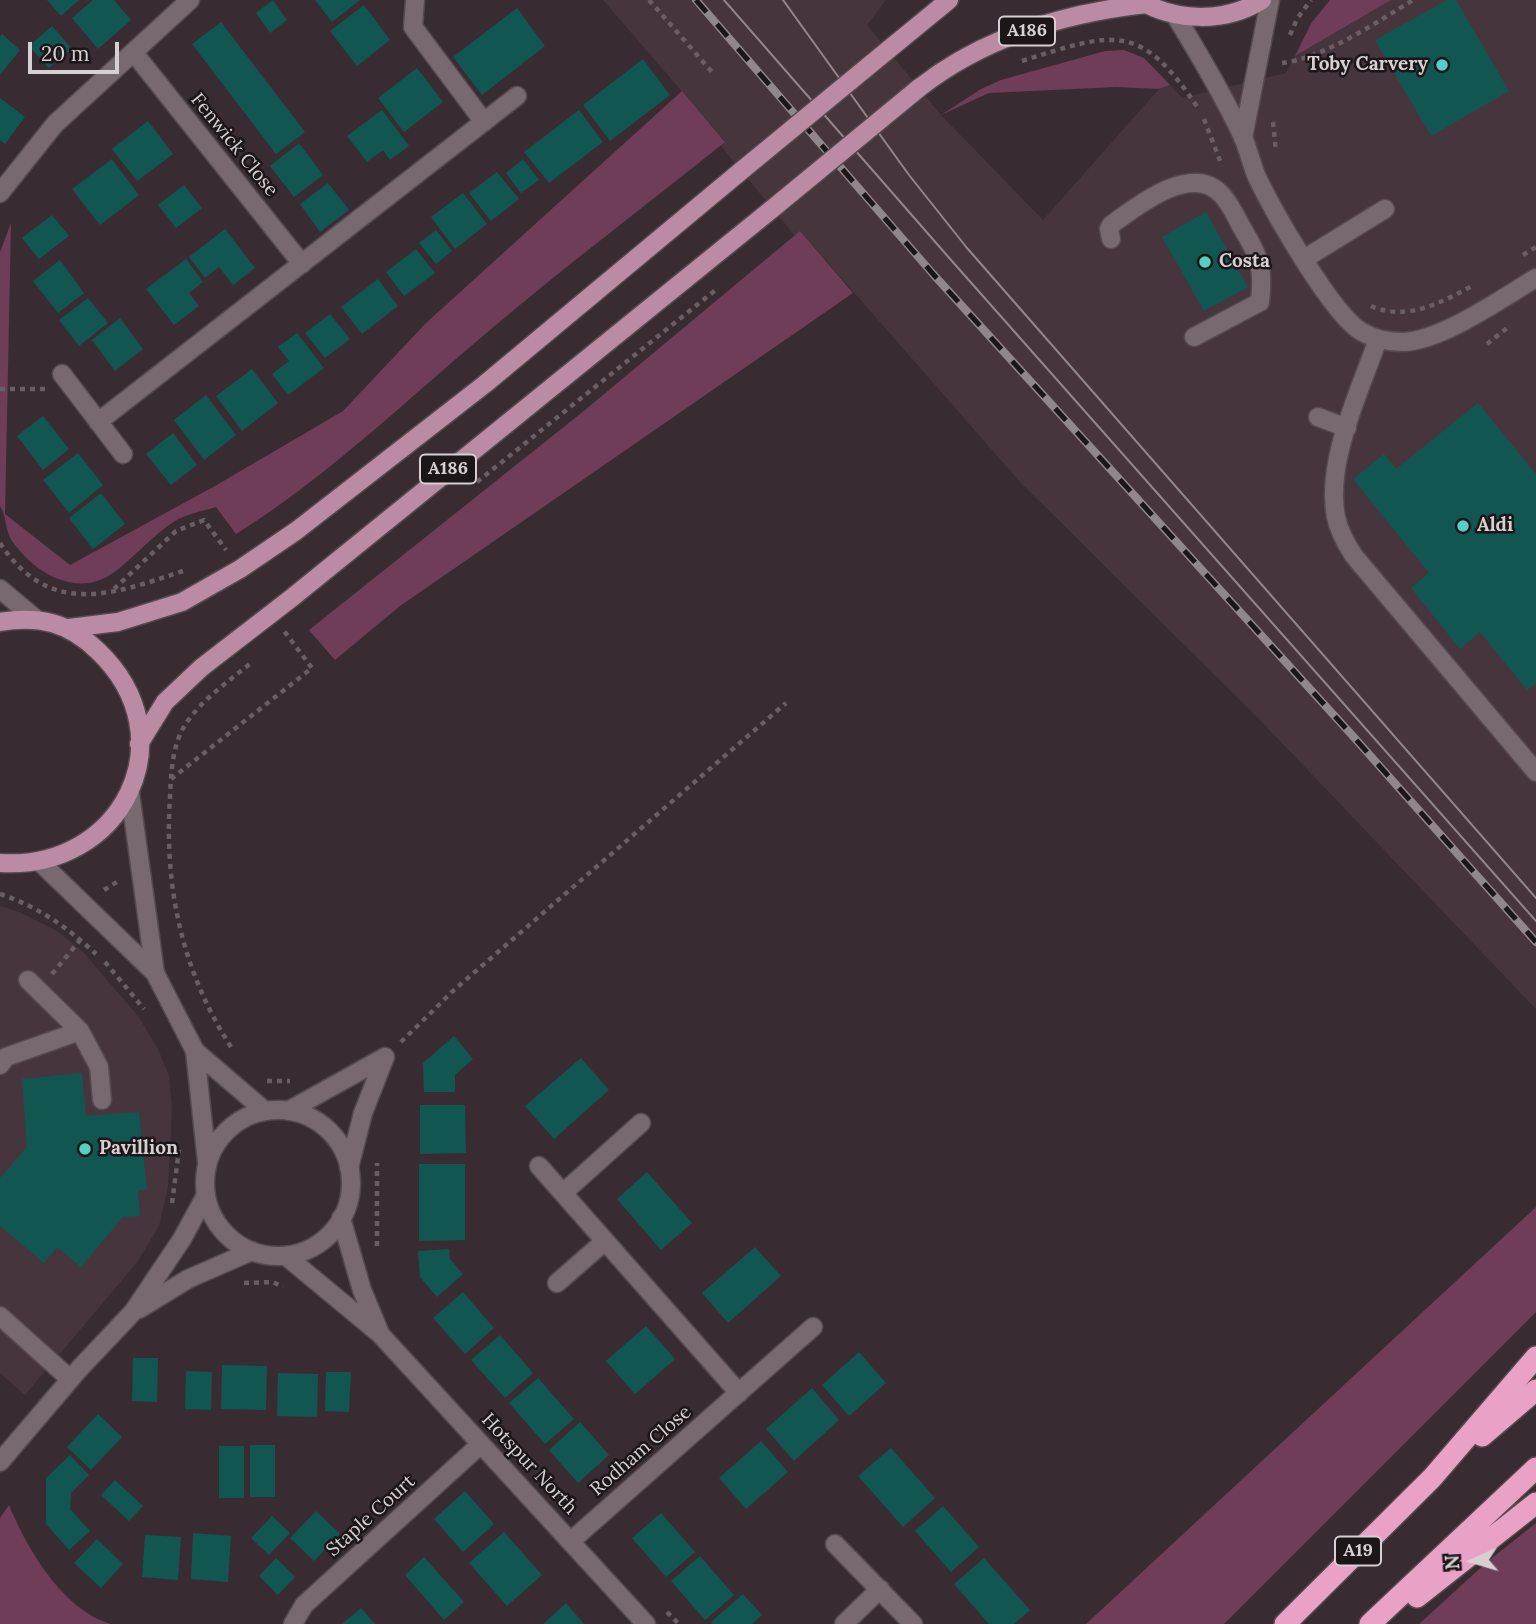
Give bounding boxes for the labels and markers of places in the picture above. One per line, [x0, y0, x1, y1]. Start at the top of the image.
place label: Toby Carvery [1307, 54, 1428, 76]
marker: Toby Carvery [1434, 57, 1450, 73]
place label: Costa [1219, 251, 1270, 273]
marker: Costa [1197, 254, 1213, 270]
place label: Aldi [1477, 515, 1513, 537]
marker: Aldi [1455, 518, 1471, 534]
place label: Pavillion [99, 1138, 178, 1160]
marker: Pavillion [77, 1141, 93, 1157]

